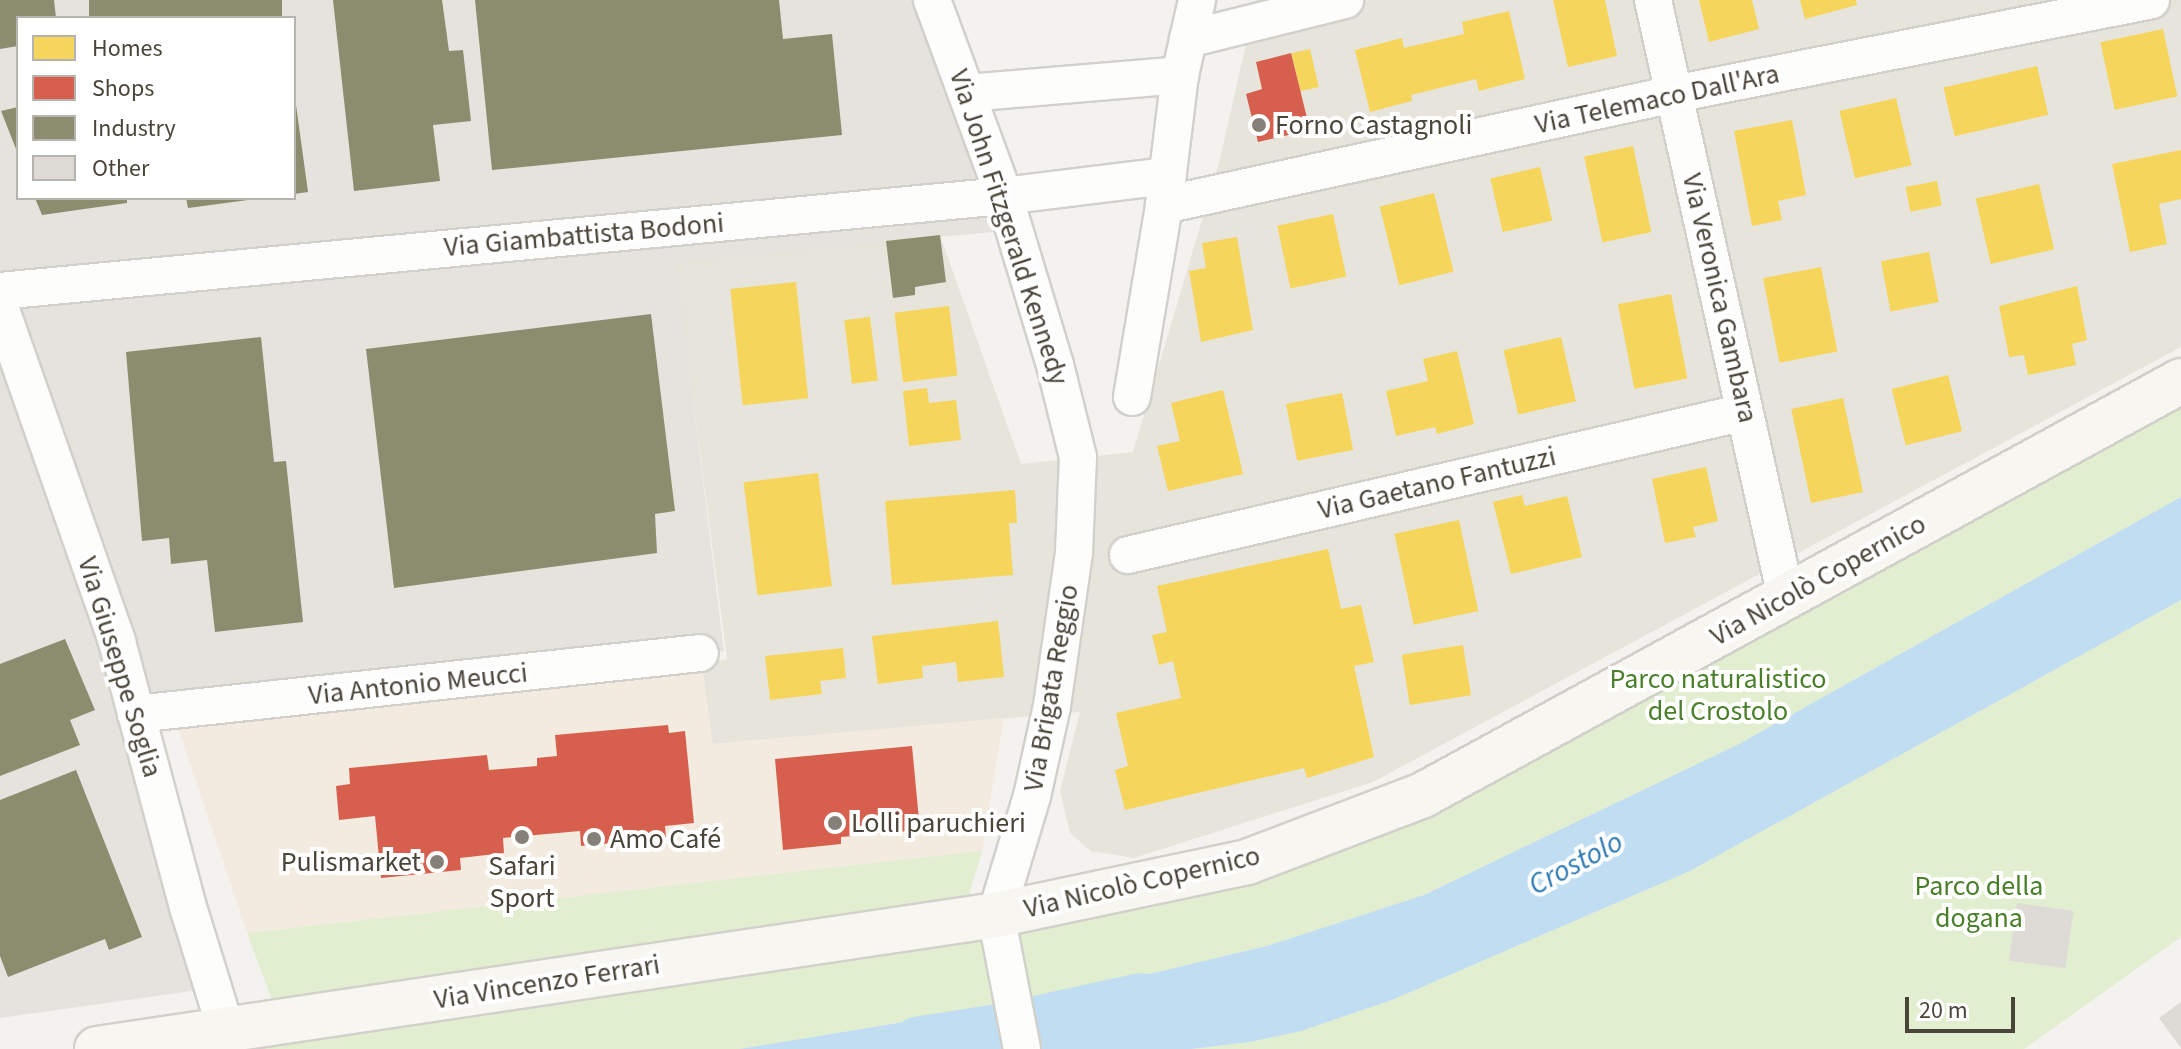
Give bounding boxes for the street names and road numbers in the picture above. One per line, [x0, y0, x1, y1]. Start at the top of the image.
street label: Via Telemaco Dall'Ara [1532, 57, 1782, 141]
street label: Via John Fitzgerald Kennedy [942, 65, 1076, 389]
street label: Via Veronica Gambara [1675, 170, 1765, 426]
street label: Via Giambattista Bodoni [443, 206, 725, 264]
street label: Via Gaetano Fantuzzi [1315, 439, 1559, 527]
street label: Via Nicolò Copernico [1704, 507, 1932, 653]
street label: Via Giuseppe Soglia [70, 553, 170, 781]
street label: Via Brigata Reggio [1016, 582, 1086, 794]
street label: Via Antonio Meucci [307, 656, 529, 712]
street label: Via Nicolò Copernico [1021, 839, 1263, 925]
street label: Via Vincenzo Ferrari [432, 948, 662, 1016]

